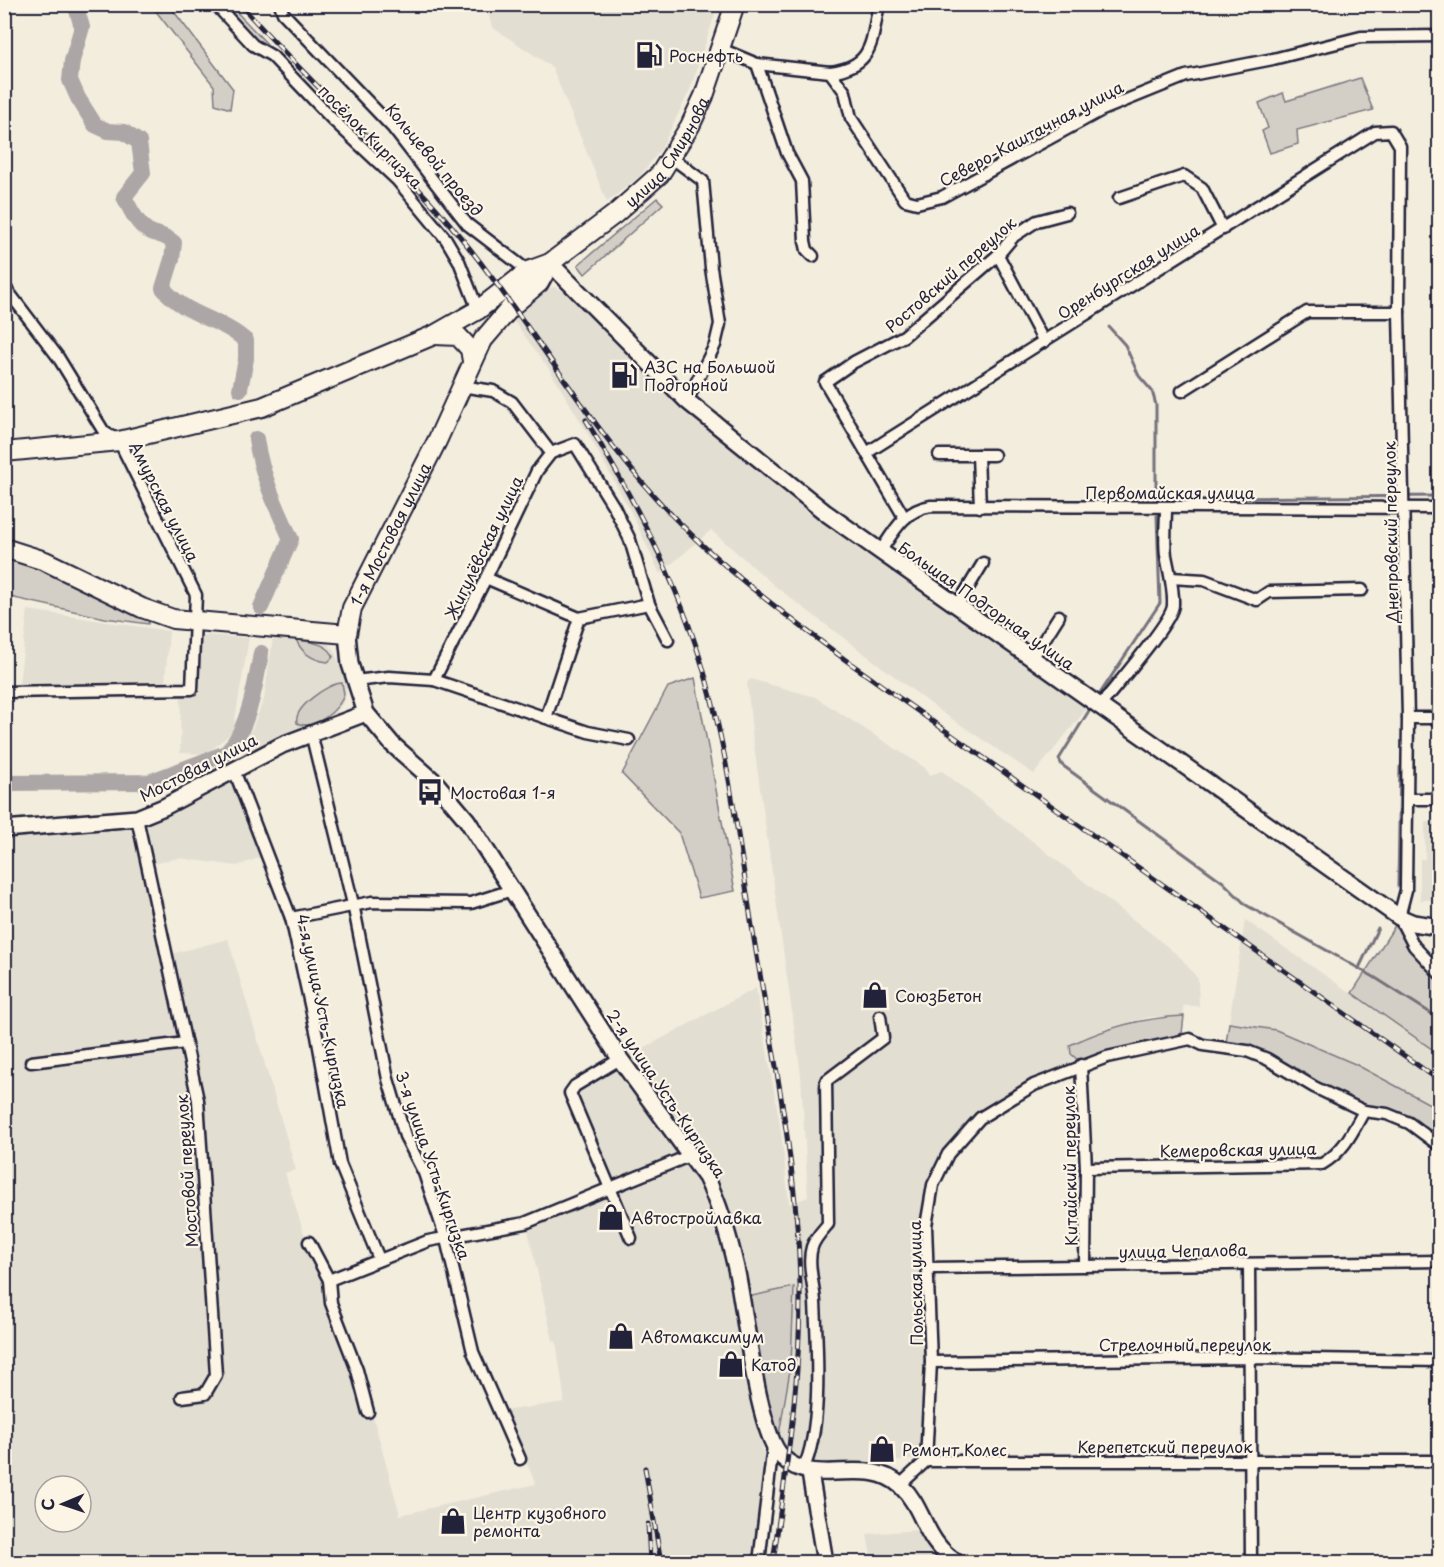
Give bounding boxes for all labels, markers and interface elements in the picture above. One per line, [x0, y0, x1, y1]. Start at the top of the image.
fuel station icon: Роснефть [634, 40, 664, 70]
place label: Роснефть [669, 43, 743, 67]
street label: Северо-Каштачная улица [935, 74, 1127, 192]
street label: посёлок Киргизка [313, 78, 429, 194]
street label: улица Смирнова [619, 92, 714, 212]
street label: Кольцевой проезд [380, 97, 490, 221]
street label: Ростовский переулок [879, 210, 1021, 338]
street label: Оренбургская улица [1052, 217, 1204, 325]
place label: АЗС на Большой Подгорной [644, 354, 776, 396]
fuel station icon: АЗС на Большой Подгорной [609, 360, 639, 390]
street label: Амурская улица [124, 437, 206, 565]
street label: Днепровский переулок [1376, 440, 1404, 624]
street label: 1-я Мостовая улица [343, 458, 436, 610]
street label: Жигулёвская улица [437, 471, 528, 624]
street label: Первомайская улица [1085, 480, 1255, 504]
street label: Большая Подгорная улица [894, 535, 1080, 675]
street label: Мостовая улица [135, 727, 261, 807]
bus stop icon: Мостовая 1-я [415, 777, 445, 807]
place label: Мостовая 1-я [450, 780, 556, 804]
street label: 4-я улица Усть-Киргизка [292, 912, 356, 1110]
shop icon: СоюзБетон [860, 980, 890, 1010]
place label: СоюзБетон [895, 983, 982, 1007]
street label: 2-я улица Усть-Киргизка [602, 1004, 733, 1182]
street label: 3-я улица Усть-Киргизка [390, 1067, 478, 1263]
street label: Китайский переулок [1056, 1085, 1082, 1246]
street label: Мостовой переулок [169, 1093, 203, 1248]
street label: Кемеровская улица [1159, 1136, 1317, 1162]
shop icon: Автостройлавка [596, 1202, 626, 1232]
place label: Автостройлавка [631, 1205, 761, 1229]
street label: Польская улица [902, 1220, 928, 1346]
street label: улица Чепалова [1118, 1237, 1248, 1263]
shop icon: Автомаксимум [606, 1321, 636, 1351]
place label: Автомаксимум [641, 1324, 764, 1348]
street label: Стрелочный переулок [1099, 1332, 1272, 1356]
shop icon: Катод [716, 1349, 746, 1379]
place label: Катод [751, 1352, 796, 1376]
shop icon: Ремонт Колес [867, 1434, 897, 1464]
street label: Керепетский переулок [1077, 1434, 1253, 1458]
place label: Ремонт Колес [902, 1437, 1007, 1461]
north arrow [33, 1474, 93, 1534]
text: С [35, 1498, 59, 1511]
place label: Центр кузовного ремонта [473, 1500, 607, 1542]
shop icon: Центр кузовного ремонта [438, 1506, 468, 1536]

